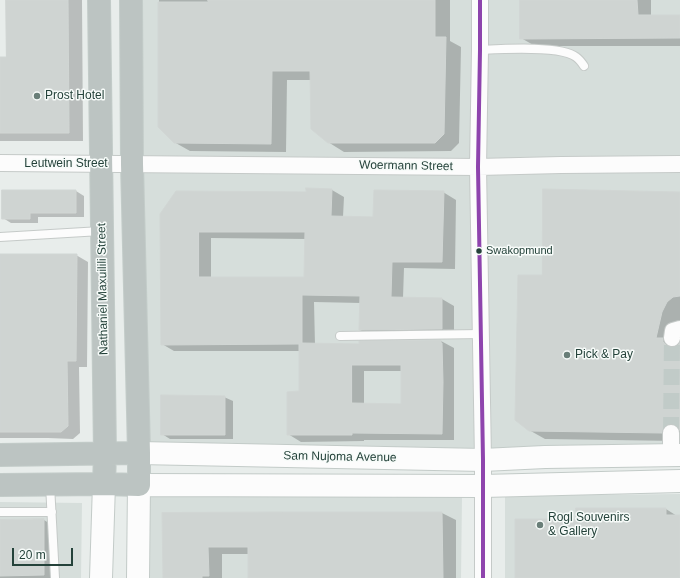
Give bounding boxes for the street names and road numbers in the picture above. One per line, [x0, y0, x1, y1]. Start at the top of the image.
street label: Leutwein Street [24, 157, 108, 171]
street label: Woermann Street [359, 158, 453, 174]
street label: Nathaniel Maxuilili Street [95, 223, 111, 355]
street label: Sam Nujoma Avenue [283, 449, 397, 465]

